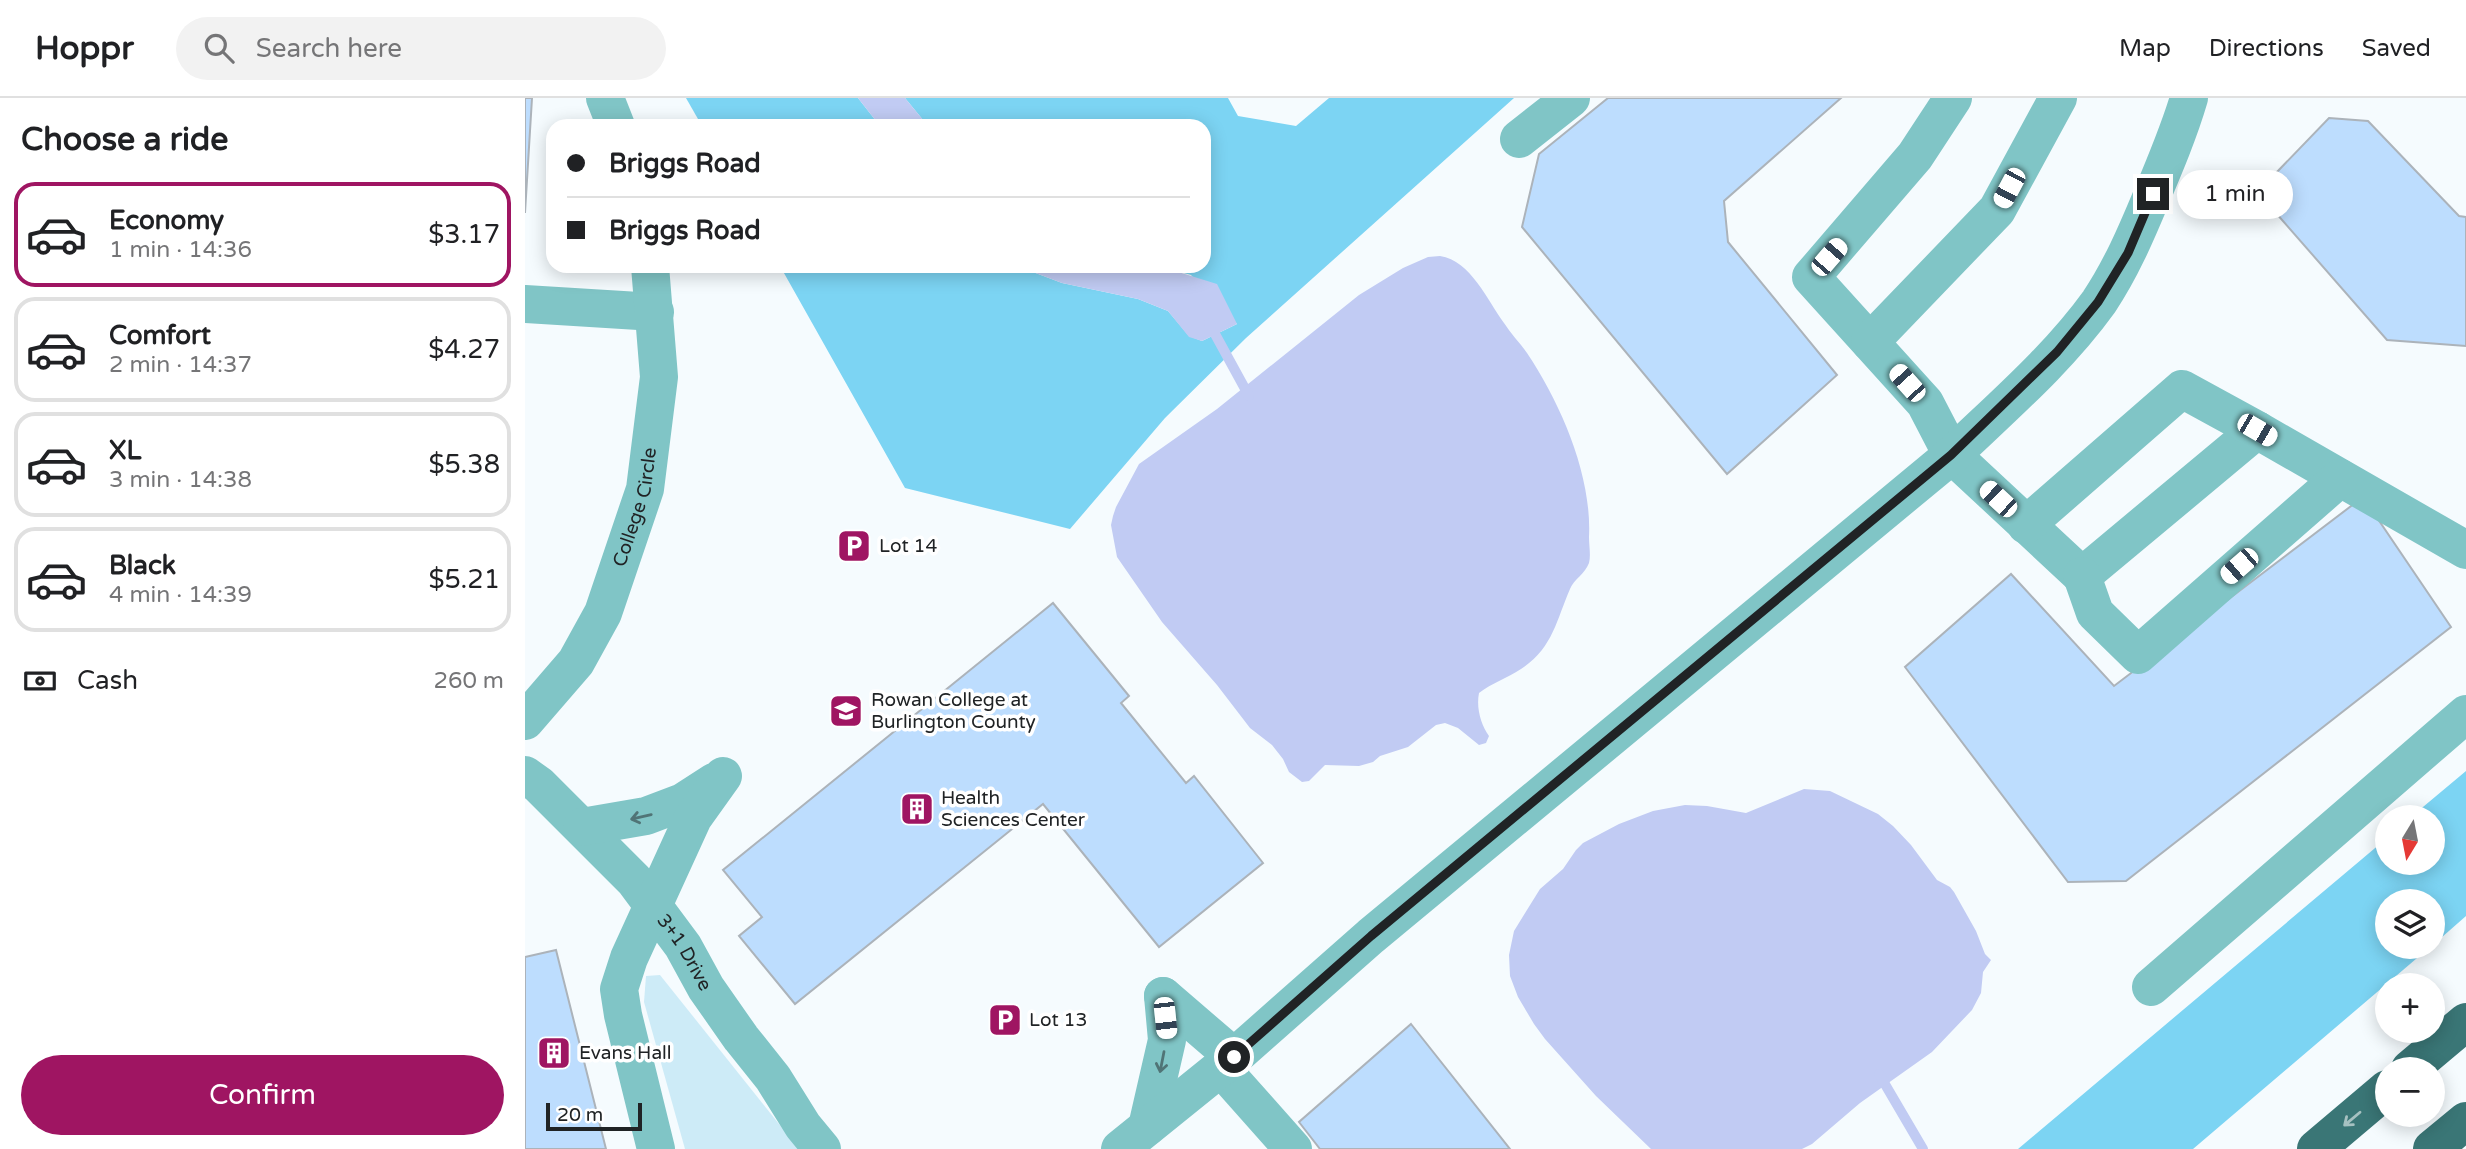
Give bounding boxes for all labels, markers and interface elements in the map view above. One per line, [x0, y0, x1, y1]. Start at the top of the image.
search box [176, 17, 666, 80]
text: Hoppr [35, 29, 134, 68]
icon: search [200, 29, 238, 67]
text: Search here [256, 33, 402, 64]
text: Map [2119, 34, 2171, 63]
text: Directions [2209, 34, 2324, 63]
text: Saved [2362, 34, 2431, 63]
text: Choose a ride [21, 121, 228, 159]
text: Briggs Road [609, 148, 761, 179]
car [1990, 165, 2029, 211]
callout: 1 min [2177, 170, 2293, 218]
route end [2137, 178, 2169, 210]
text: 1 min [2204, 180, 2266, 208]
icon: car [25, 203, 88, 266]
text: Economy [109, 205, 224, 236]
text: Briggs Road [609, 215, 761, 246]
text: $3.17 [428, 219, 500, 250]
car [1808, 234, 1851, 280]
text: 1 min · 14:36 [109, 236, 252, 264]
icon: car [25, 318, 88, 381]
text: Comfort [109, 320, 211, 351]
text: $4.27 [428, 334, 500, 365]
text: 2 min · 14:37 [109, 351, 252, 379]
car [1886, 360, 1929, 406]
car [2234, 410, 2281, 450]
icon: car [25, 433, 88, 496]
text: XL [109, 435, 141, 466]
street label: College Circle [608, 446, 661, 570]
text: $5.38 [428, 449, 500, 480]
text: 3 min · 14:38 [109, 466, 252, 494]
car [1976, 477, 2021, 521]
parking icon: Lot 14 [835, 527, 873, 565]
place label: Lot 14 [879, 535, 938, 557]
car [2217, 544, 2262, 588]
icon: car [25, 548, 88, 611]
text: Black [109, 550, 176, 581]
text: $5.21 [428, 564, 500, 595]
text: 4 min · 14:39 [109, 581, 252, 609]
icon: cash [21, 662, 59, 700]
text: Cash [77, 665, 138, 696]
text: 260 m [434, 667, 504, 695]
place label: Rowan College at Burlington County [871, 689, 1036, 733]
school or university icon: Rowan College at Burlington County [827, 692, 865, 730]
place label: Health Sciences Center [941, 787, 1086, 831]
building icon: Health Sciences Center [898, 790, 936, 828]
north arrow [2375, 805, 2445, 875]
map controls [2375, 805, 2445, 1127]
one-way arrow [630, 811, 652, 824]
button: layers [2375, 889, 2445, 959]
street label: 3+1 Drive [652, 910, 716, 995]
button: + [2375, 973, 2445, 1043]
car [1153, 996, 1178, 1040]
parking icon: Lot 13 [986, 1001, 1024, 1039]
place label: Lot 13 [1029, 1009, 1087, 1031]
building icon: Evans Hall [535, 1034, 573, 1072]
route start [1218, 1041, 1250, 1073]
place label: Evans Hall [579, 1042, 672, 1064]
one-way arrow [1155, 1050, 1169, 1073]
button: Confirm [21, 1055, 504, 1135]
button: − [2375, 1057, 2445, 1127]
scale bar [546, 1100, 642, 1132]
text: 20 m [557, 1104, 603, 1126]
one-way arrow [2343, 1111, 2361, 1127]

